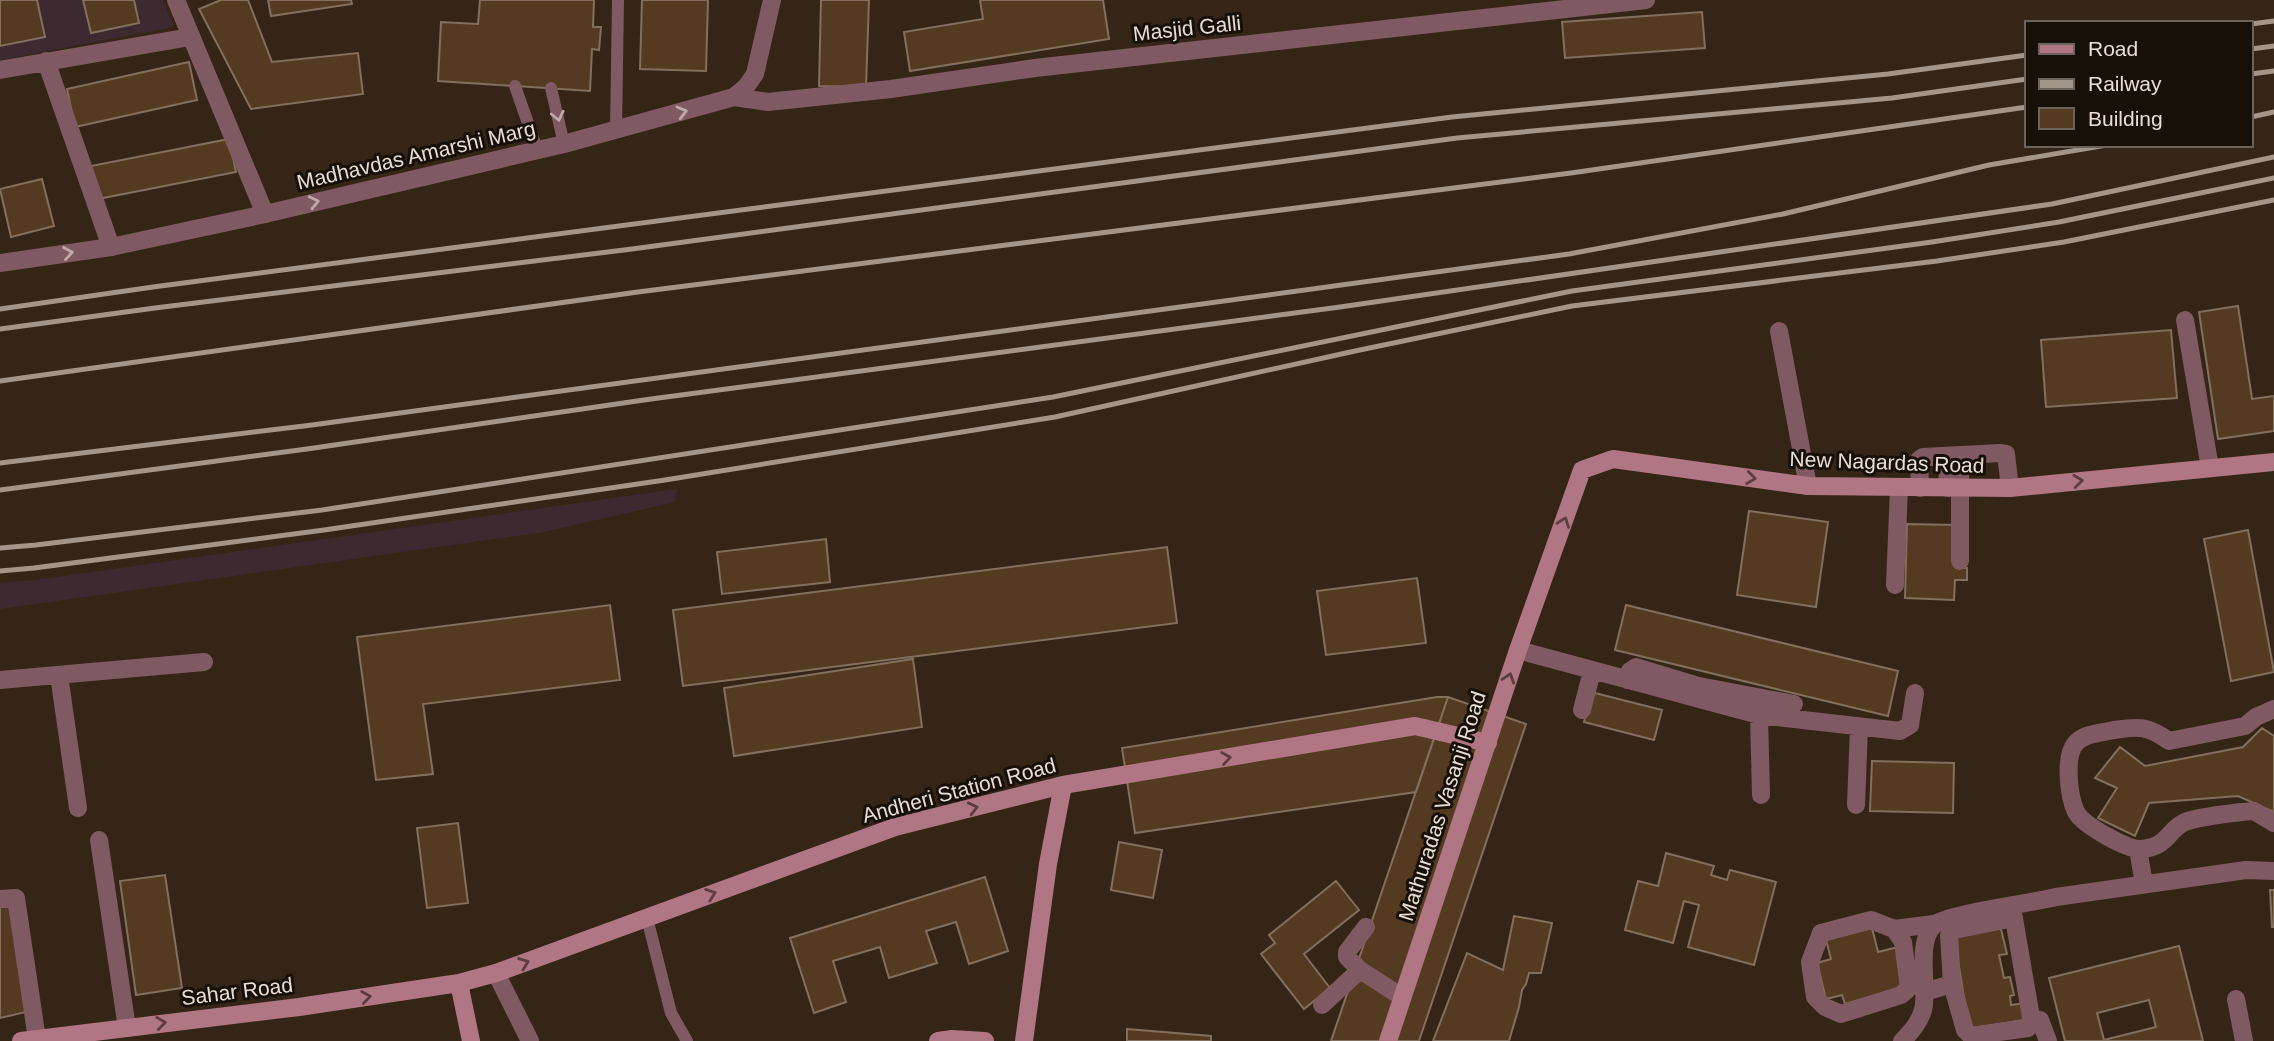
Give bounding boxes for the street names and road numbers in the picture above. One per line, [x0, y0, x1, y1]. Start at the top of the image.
street label: Masjid Galli [1132, 11, 1242, 45]
street label: Madhavdas Amarshi Marg [295, 116, 537, 194]
street label: New Nagardas Road [1789, 447, 1985, 477]
street label: Mathuradas Vasanji Road [1394, 688, 1490, 924]
street label: Andheri Station Road [860, 753, 1058, 827]
street label: Sahar Road [180, 973, 294, 1009]

